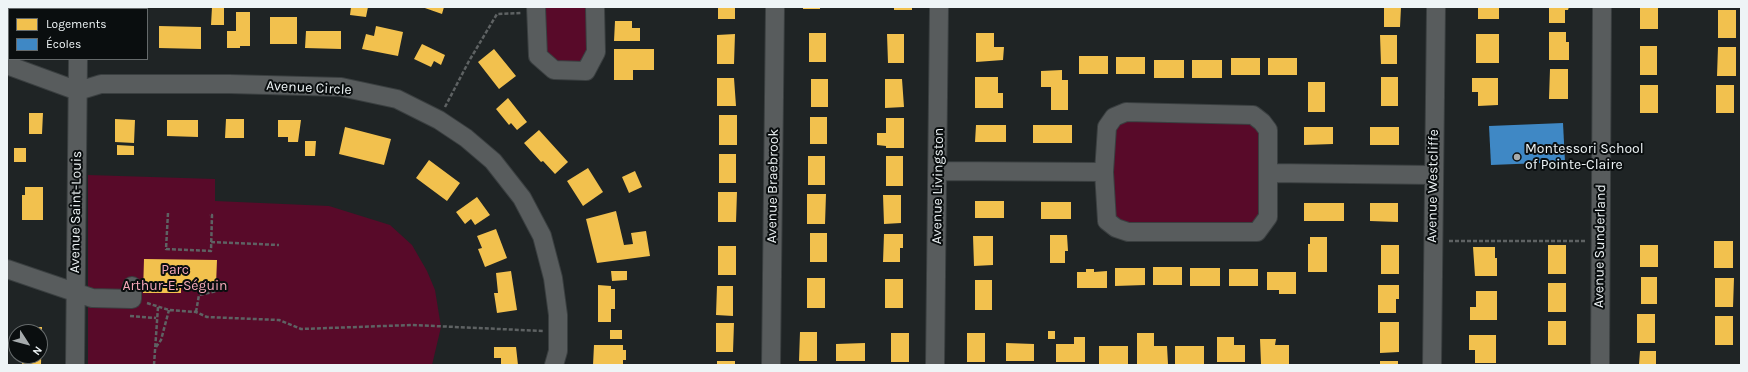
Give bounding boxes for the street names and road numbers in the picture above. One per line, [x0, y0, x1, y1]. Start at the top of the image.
street label: Avenue Circle [266, 77, 352, 99]
street label: Avenue Livingston [929, 128, 947, 244]
street label: Avenue Braebrook [764, 129, 782, 243]
street label: Avenue Westcliffe [1424, 129, 1442, 243]
street label: Avenue Saint-Louis [67, 151, 85, 273]
street label: Avenue Sunderland [1591, 184, 1609, 308]

